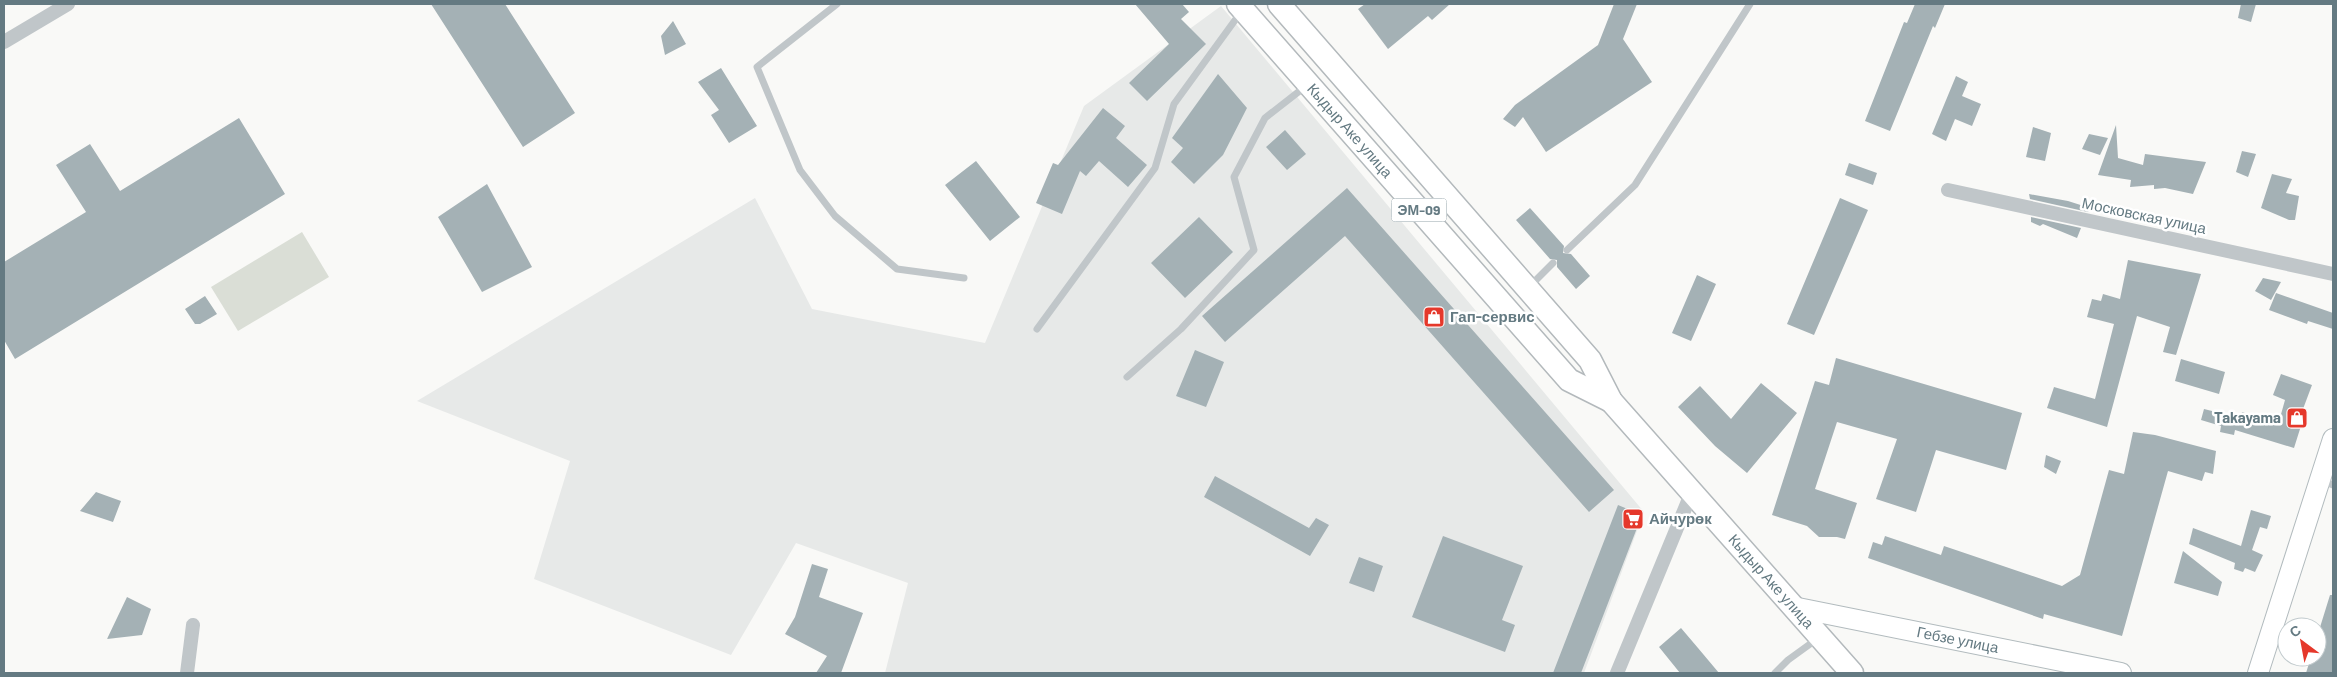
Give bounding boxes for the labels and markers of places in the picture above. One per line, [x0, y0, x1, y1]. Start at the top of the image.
shop icon: Гап-сервис [1422, 305, 1446, 329]
place label: Гап-сервис [1450, 307, 1534, 325]
shop icon: Takayama [2285, 406, 2309, 430]
place label: Takayama [2214, 408, 2281, 426]
supermarket icon: Айчурөк [1621, 507, 1645, 531]
place label: Айчурөк [1649, 509, 1712, 527]

